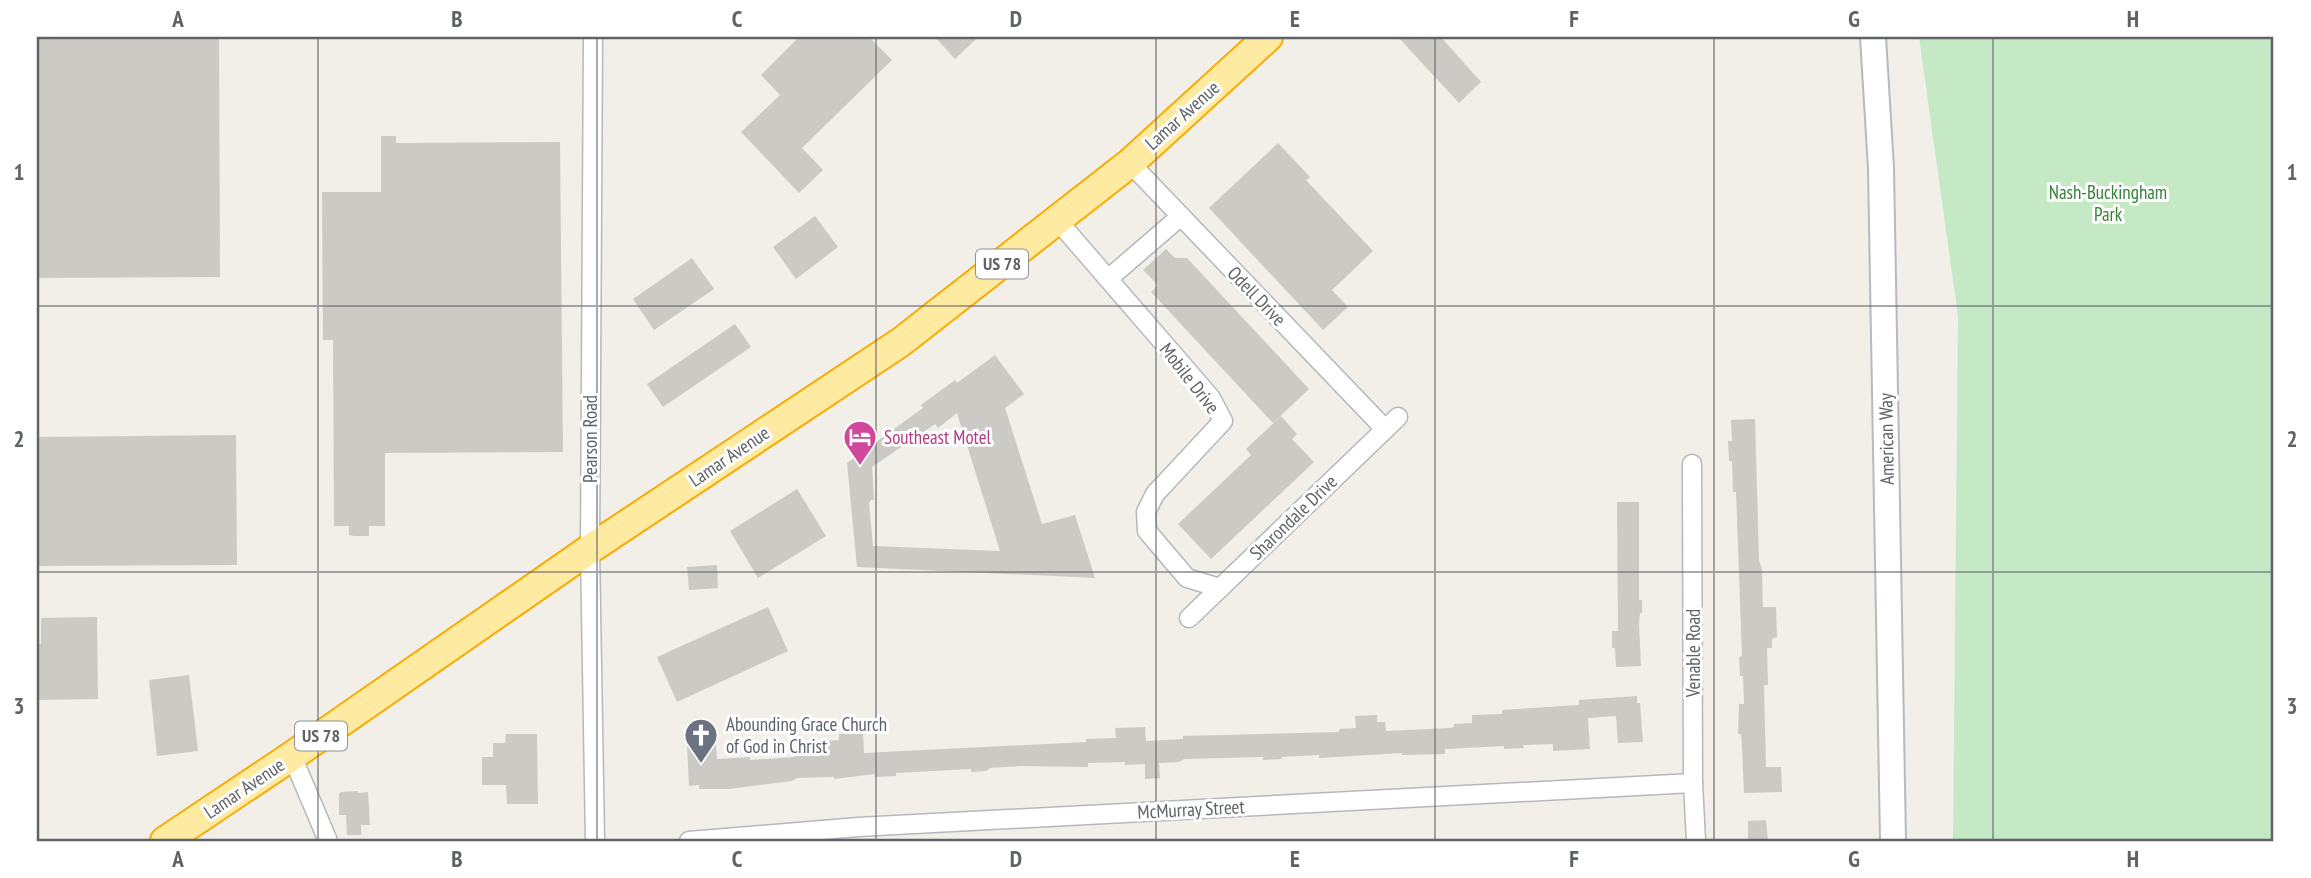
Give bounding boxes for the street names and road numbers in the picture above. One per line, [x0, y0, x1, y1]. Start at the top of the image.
street label: Lamar Avenue [1140, 75, 1224, 155]
road number: US 78 [976, 250, 1028, 278]
street label: Odell Drive [1223, 261, 1291, 331]
street label: Mobile Drive [1155, 338, 1225, 418]
street label: American Way [1873, 392, 1899, 485]
street label: Pearson Road [578, 395, 602, 483]
street label: Lamar Avenue [684, 420, 774, 492]
street label: Sharondale Drive [1244, 469, 1342, 565]
street label: Venable Road [1681, 609, 1705, 698]
road number: US 78 [295, 722, 347, 750]
street label: Lamar Avenue [199, 752, 289, 824]
street label: McMurray Street [1137, 794, 1246, 824]

